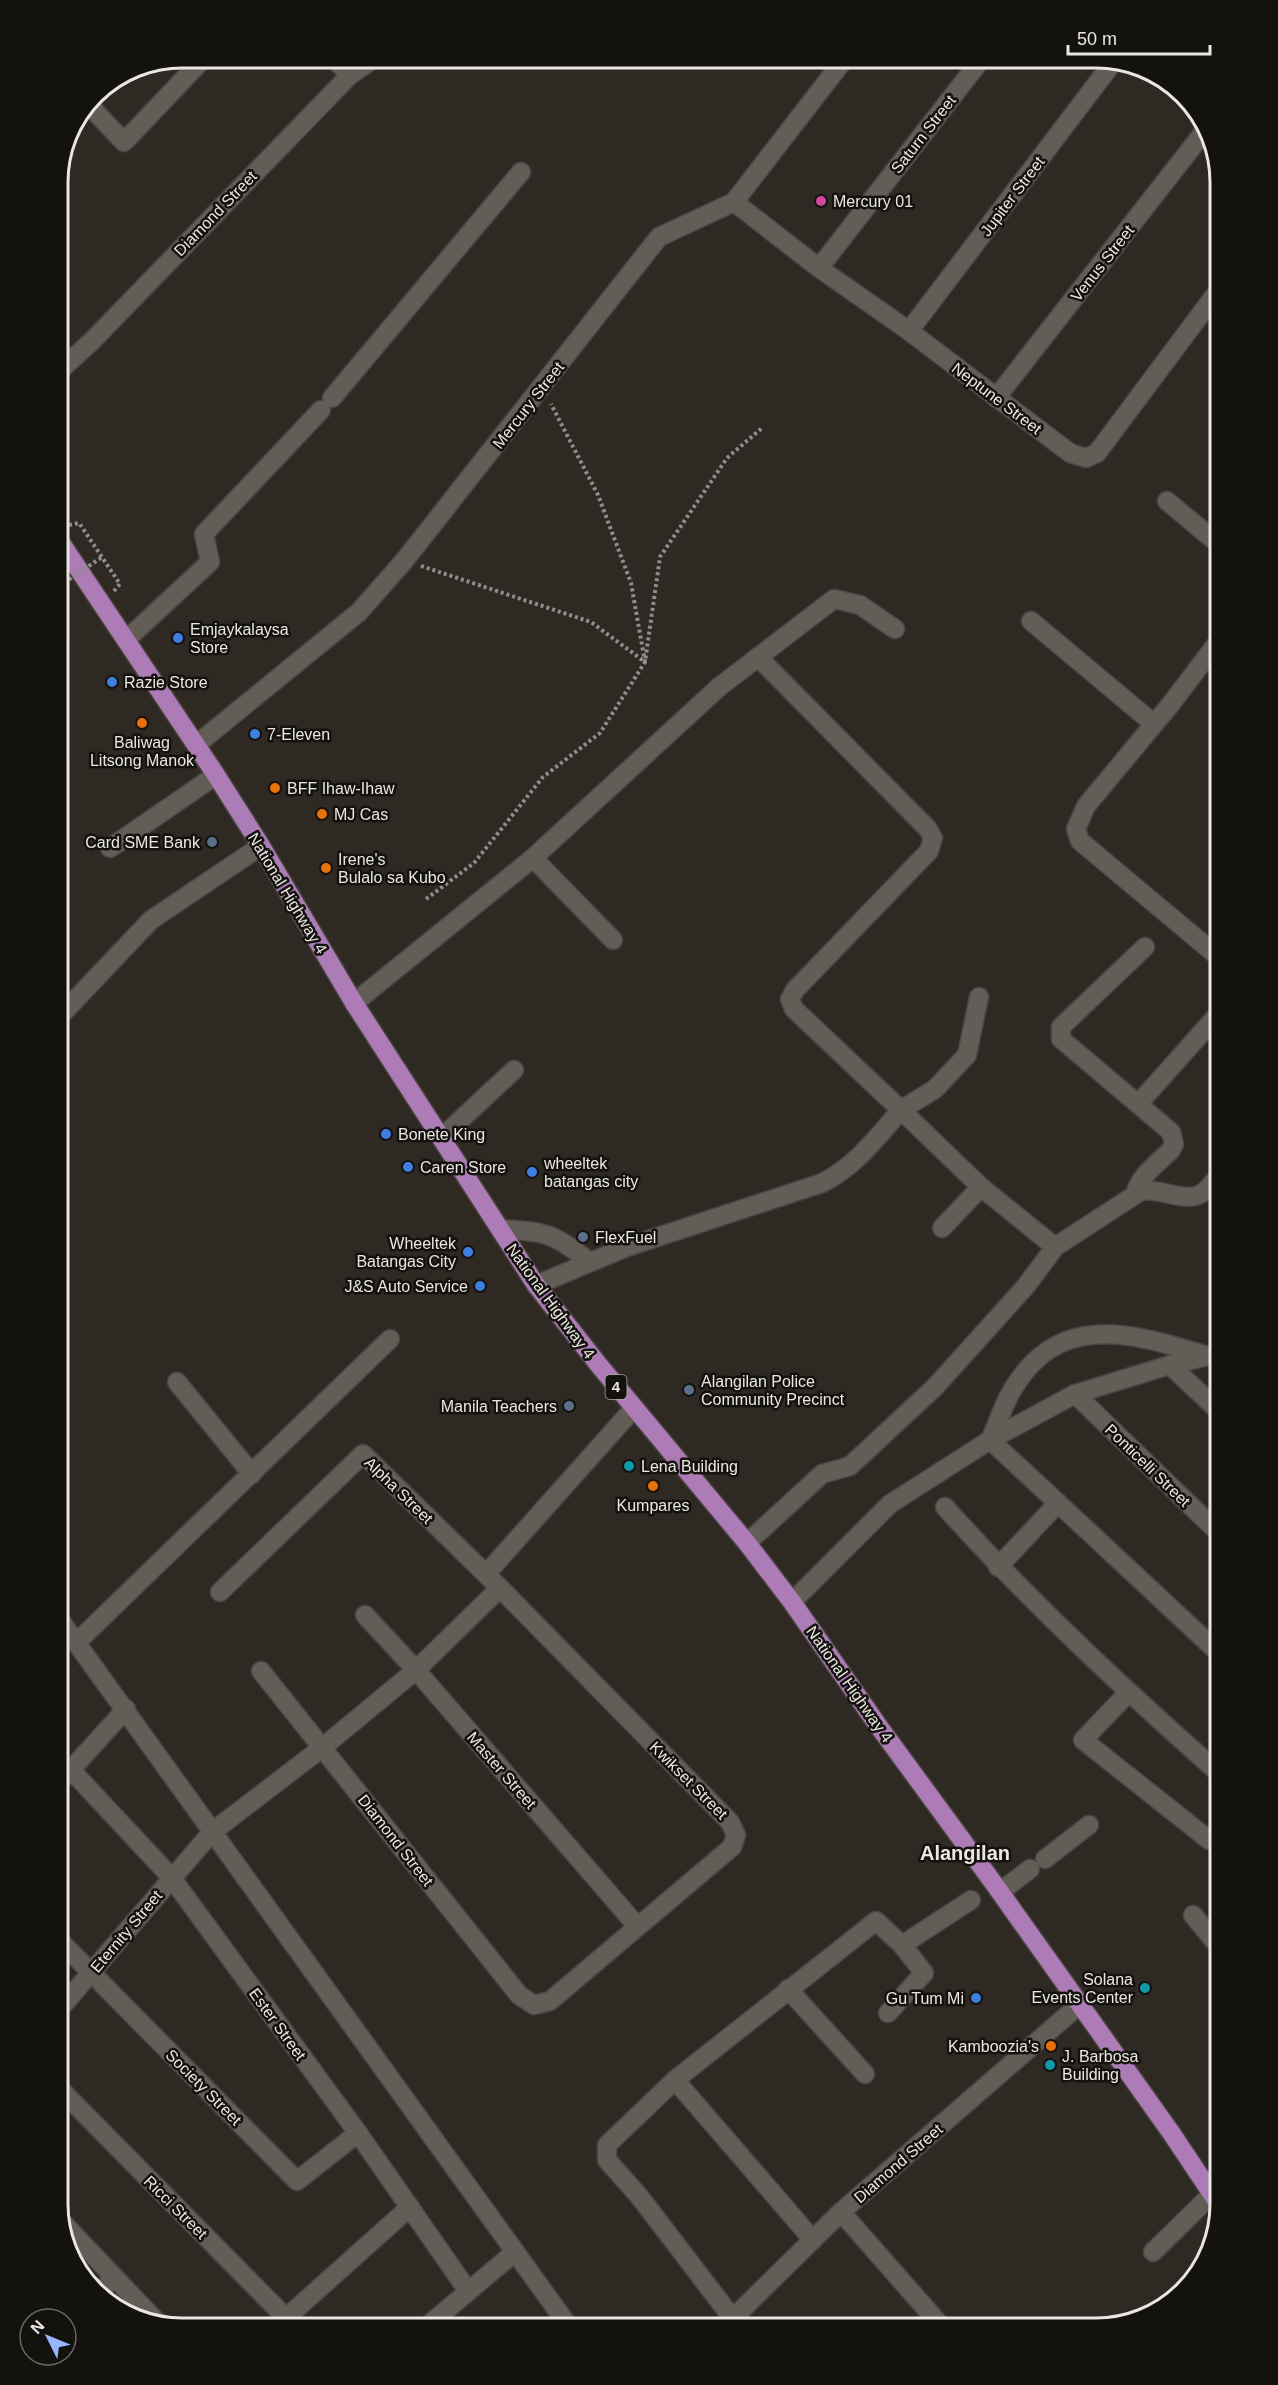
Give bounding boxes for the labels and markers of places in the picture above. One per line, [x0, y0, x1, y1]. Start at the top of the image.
place label: Mercury 01 [833, 193, 913, 210]
marker: Mercury 01 [814, 194, 828, 208]
place label: Emjaykalaysa Store [190, 621, 289, 656]
marker: Emjaykalaysa Store [171, 631, 185, 645]
place label: Razie Store [124, 674, 208, 691]
marker: Razie Store [105, 675, 119, 689]
marker: Baliwag Litsong Manok [135, 716, 149, 730]
place label: 7-Eleven [267, 726, 330, 743]
marker: 7-Eleven [248, 727, 262, 741]
place label: Baliwag Litsong Manok [90, 734, 195, 769]
place label: BFF Ihaw-Ihaw [287, 780, 395, 797]
marker: BFF Ihaw-Ihaw [268, 781, 282, 795]
place label: MJ Cas [334, 806, 388, 823]
marker: MJ Cas [315, 807, 329, 821]
place label: Card SME Bank [85, 834, 201, 851]
marker: Card SME Bank [205, 835, 219, 849]
place label: Irene's Bulalo sa Kubo [338, 851, 446, 886]
marker: Irene's Bulalo sa Kubo [319, 861, 333, 875]
place label: Bonete King [398, 1126, 485, 1143]
marker: Bonete King [379, 1127, 393, 1141]
place label: wheeltek batangas city [543, 1155, 638, 1190]
place label: Caren Store [420, 1159, 506, 1176]
marker: Caren Store [401, 1160, 415, 1174]
marker: wheeltek batangas city [525, 1165, 539, 1179]
place label: FlexFuel [595, 1229, 656, 1246]
marker: FlexFuel [576, 1230, 590, 1244]
place label: Wheeltek Batangas City [356, 1235, 457, 1270]
marker: Wheeltek Batangas City [461, 1245, 475, 1259]
place label: J&S Auto Service [344, 1278, 468, 1295]
marker: J&S Auto Service [473, 1279, 487, 1293]
place label: Alangilan Police Community Precinct [701, 1373, 845, 1408]
marker: Alangilan Police Community Precinct [682, 1383, 696, 1397]
place label: Manila Teachers [441, 1398, 557, 1415]
marker: Manila Teachers [562, 1399, 576, 1413]
place label: Lena Building [641, 1458, 738, 1475]
marker: Lena Building [622, 1459, 636, 1473]
marker: Kumpares [646, 1479, 660, 1493]
place label: Kumpares [617, 1497, 689, 1514]
place label: Solana Events Center [1032, 1971, 1134, 2006]
marker: Solana Events Center [1138, 1981, 1152, 1995]
place label: Gu Tum Mi [886, 1990, 964, 2007]
marker: Gu Tum Mi [969, 1991, 983, 2005]
place label: Kamboozia's [948, 2038, 1039, 2055]
marker: Kamboozia's [1044, 2039, 1058, 2053]
place label: J. Barbosa Building [1062, 2048, 1139, 2083]
marker: J. Barbosa Building [1043, 2058, 1057, 2072]

